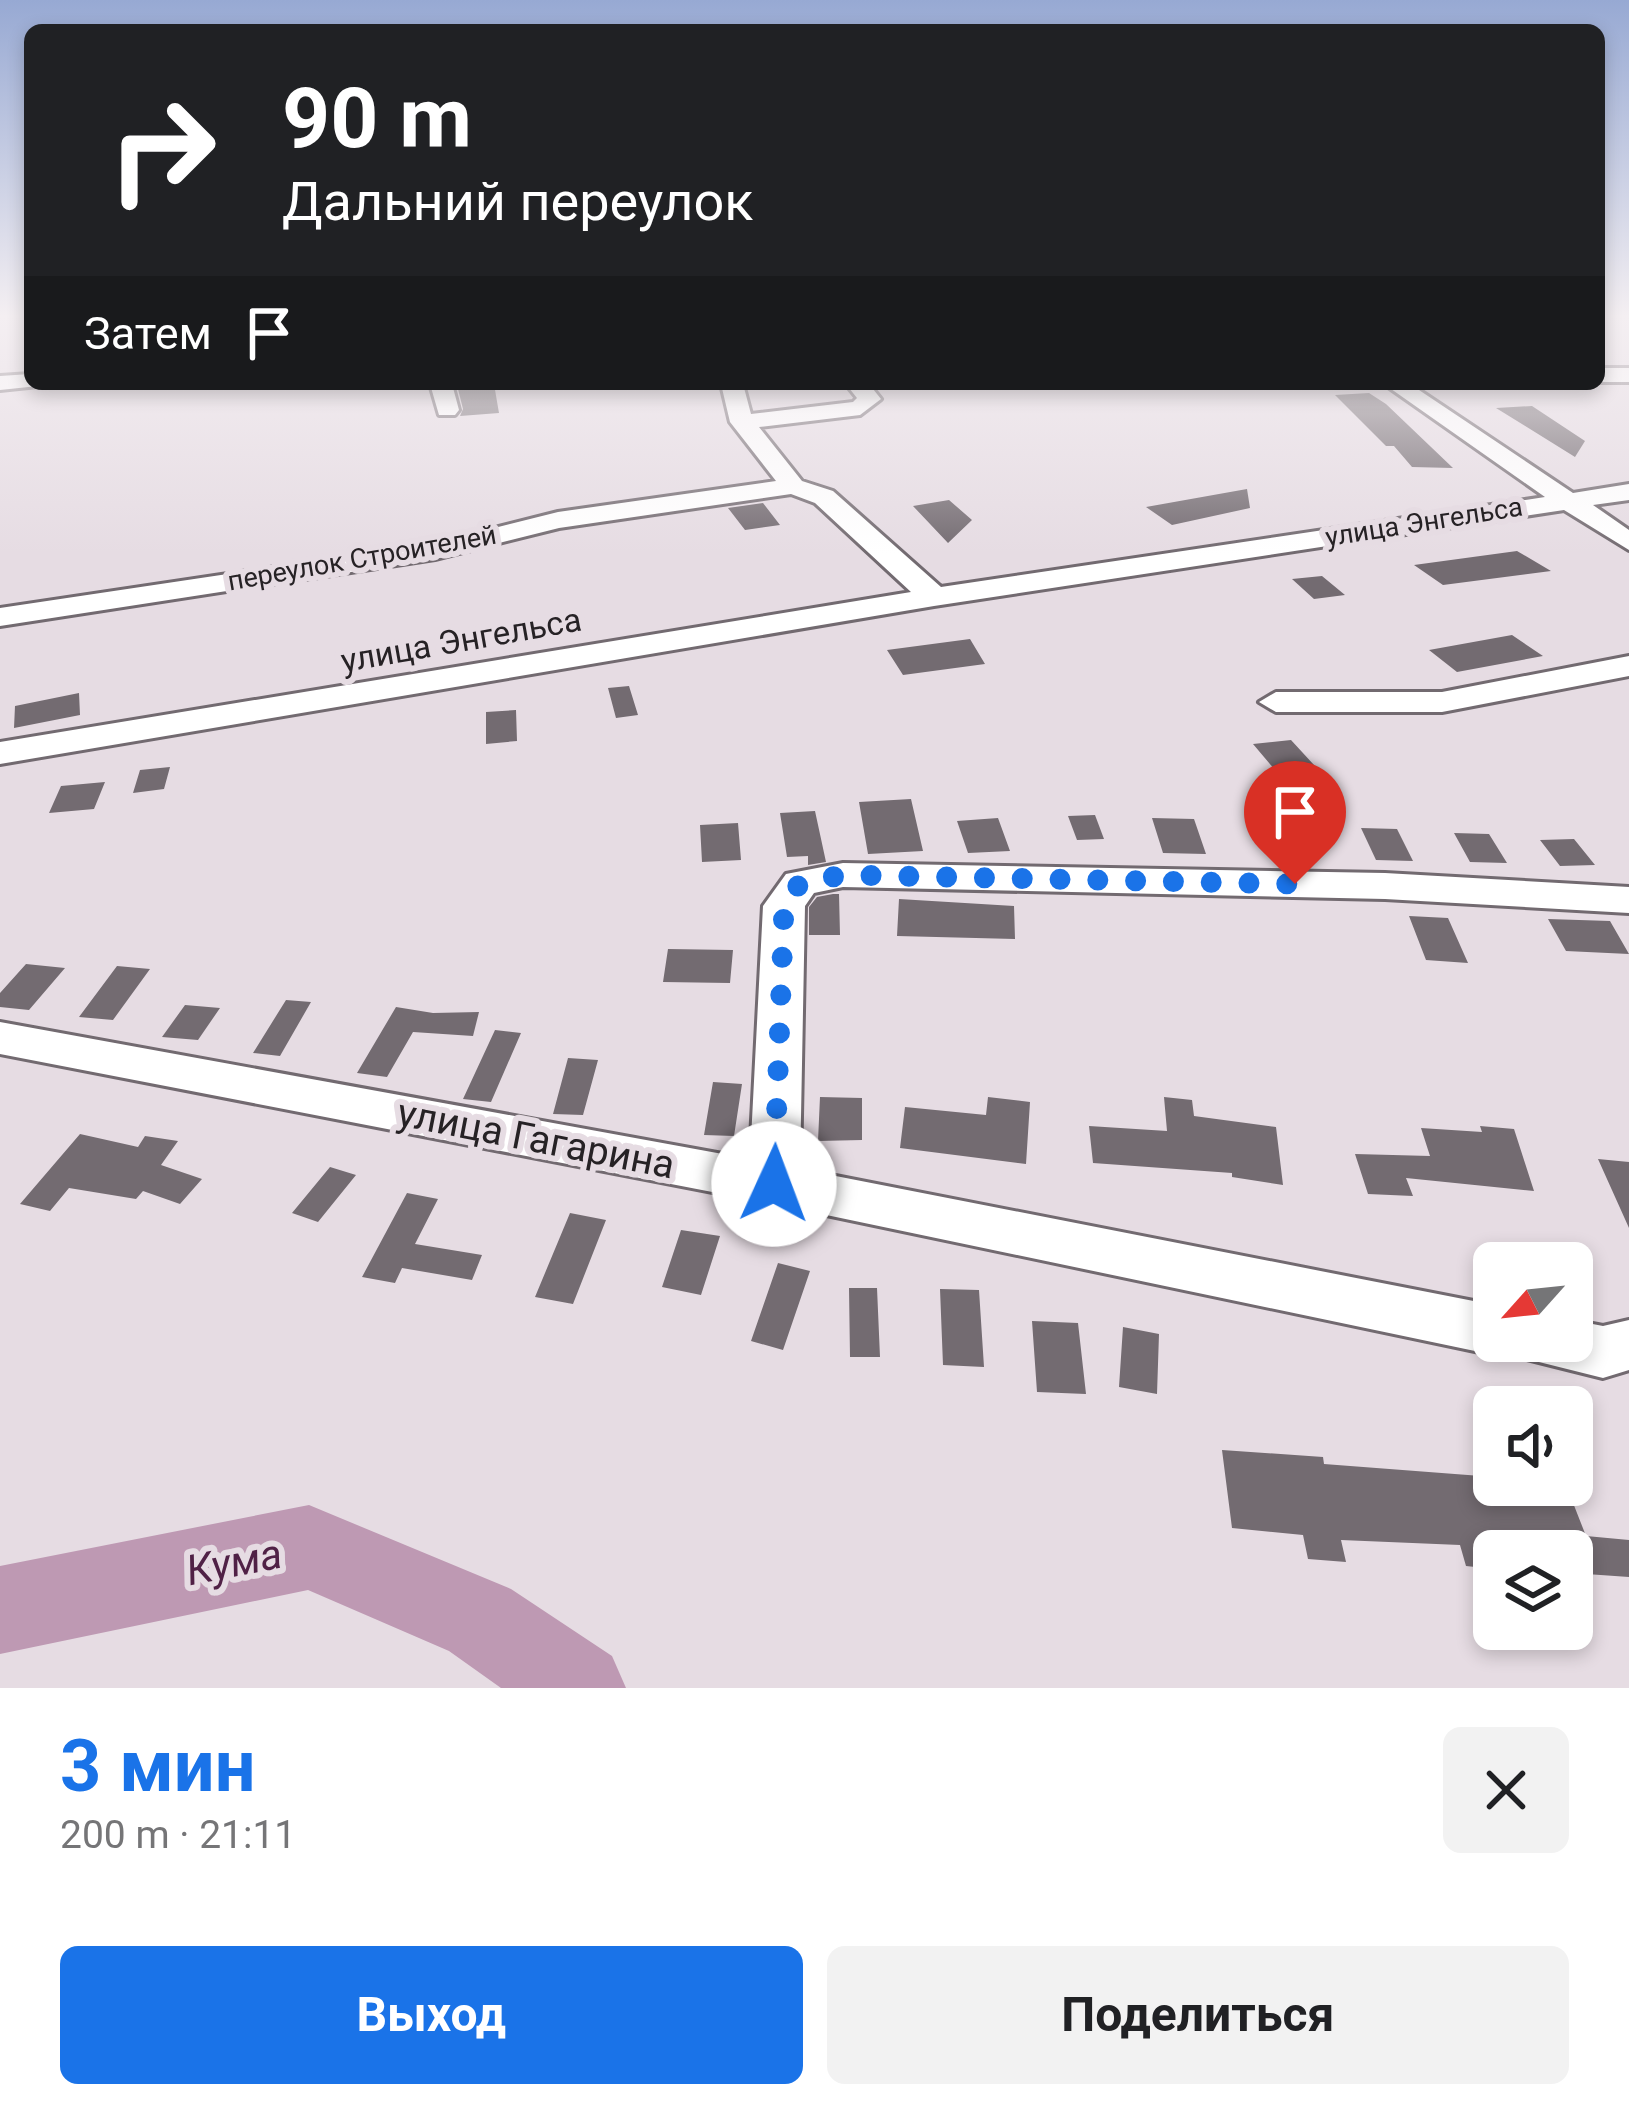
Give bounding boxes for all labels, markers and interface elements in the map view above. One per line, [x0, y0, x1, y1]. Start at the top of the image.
text: 90 m [282, 69, 472, 168]
icon: right [84, 72, 240, 228]
text: Дальний переулок [282, 170, 753, 233]
icon: arrive [236, 300, 302, 366]
text: Затем [84, 307, 212, 360]
street label: улица Энгельса [1323, 491, 1525, 553]
street label: переулок Строителей [225, 519, 499, 597]
street label: улица Энгельса [338, 600, 584, 680]
pin [1244, 761, 1346, 884]
icon: arrive [1262, 779, 1328, 845]
street label: улица Гагарина [394, 1090, 678, 1188]
position arrow [711, 1121, 837, 1247]
north arrow [1473, 1242, 1593, 1362]
map controls [1473, 1242, 1593, 1650]
button: sound [1473, 1386, 1593, 1506]
water label: Кума [182, 1529, 286, 1595]
button: layers [1473, 1530, 1593, 1650]
text: 3 мин [60, 1724, 255, 1809]
button: close [1443, 1727, 1569, 1853]
text: 200 m · 21:11 [60, 1812, 296, 1858]
button: Выход [60, 1946, 803, 2084]
button: Поделиться [827, 1946, 1569, 2084]

